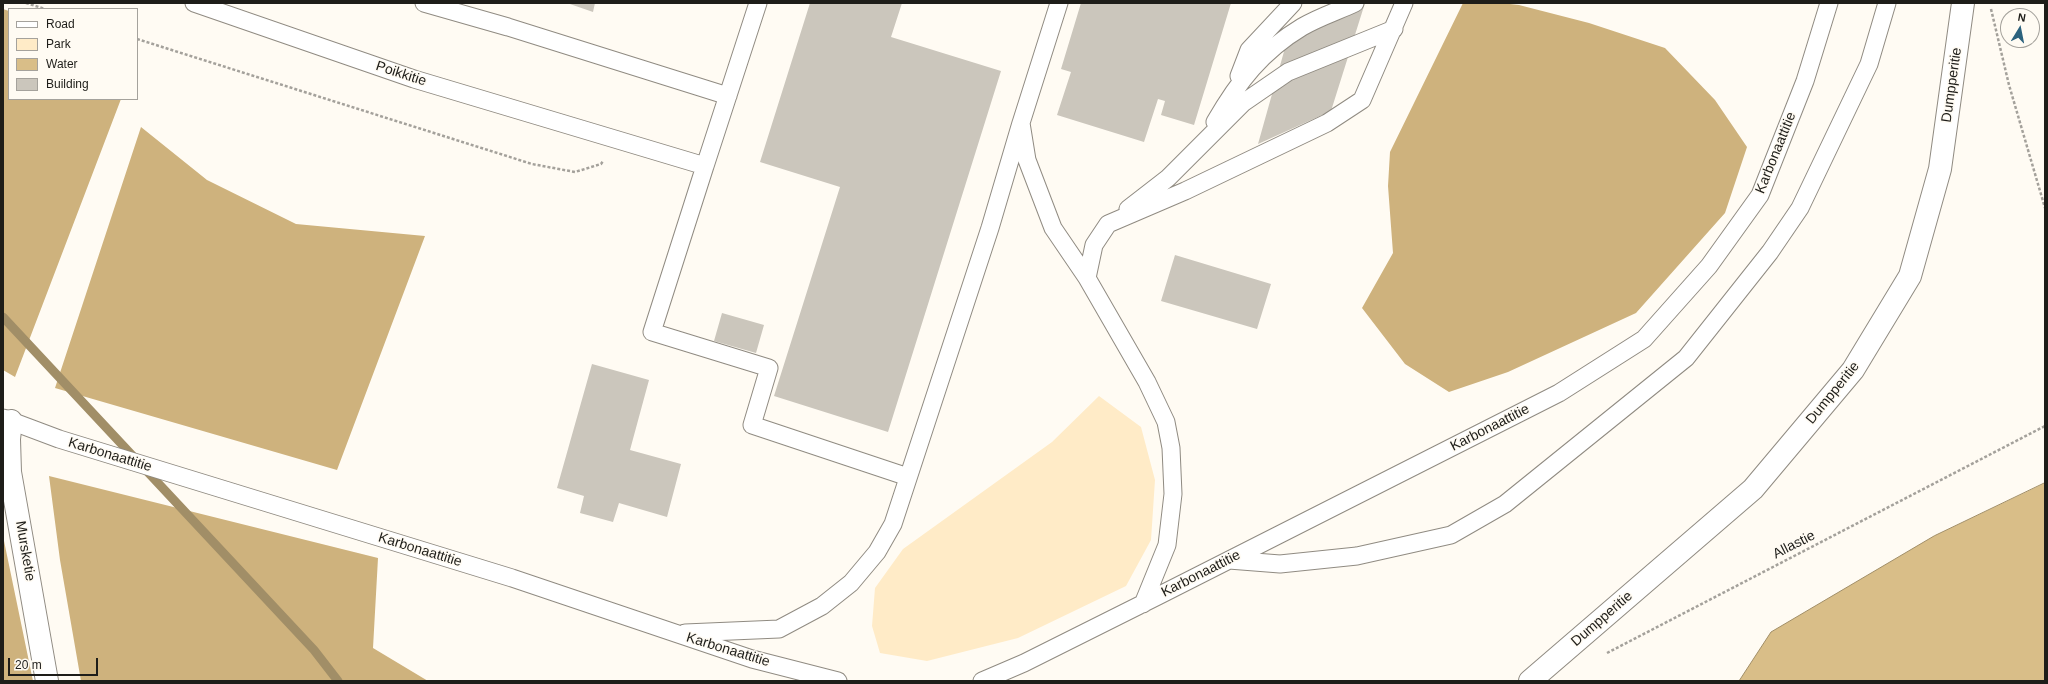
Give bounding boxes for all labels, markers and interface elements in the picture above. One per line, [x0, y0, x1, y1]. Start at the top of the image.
legend [8, 8, 138, 100]
north arrow [2000, 8, 2040, 48]
text: N [2017, 11, 2027, 24]
text: Road [46, 17, 75, 31]
text: Park [46, 37, 71, 51]
street label: Dumpperitie [1938, 46, 1966, 124]
text: Water [46, 57, 78, 71]
street label: Poikkitie [374, 58, 428, 90]
text: Building [46, 77, 89, 91]
street label: Karbonaattitie [1752, 110, 1800, 196]
street label: Dumpperitie [1803, 358, 1863, 428]
street label: Karbonaattitie [1448, 401, 1532, 455]
street label: Karbonaattitie [66, 434, 154, 476]
street label: Mursketie [11, 520, 39, 582]
street label: Allastie [1770, 527, 1818, 563]
street label: Karbonaattitie [376, 529, 464, 571]
street label: Karbonaattitie [1159, 547, 1243, 601]
street label: Dumpperitie [1568, 588, 1636, 650]
street label: Karbonaattitie [684, 629, 772, 671]
scale bar [10, 650, 100, 676]
text: 20 m [15, 658, 42, 672]

